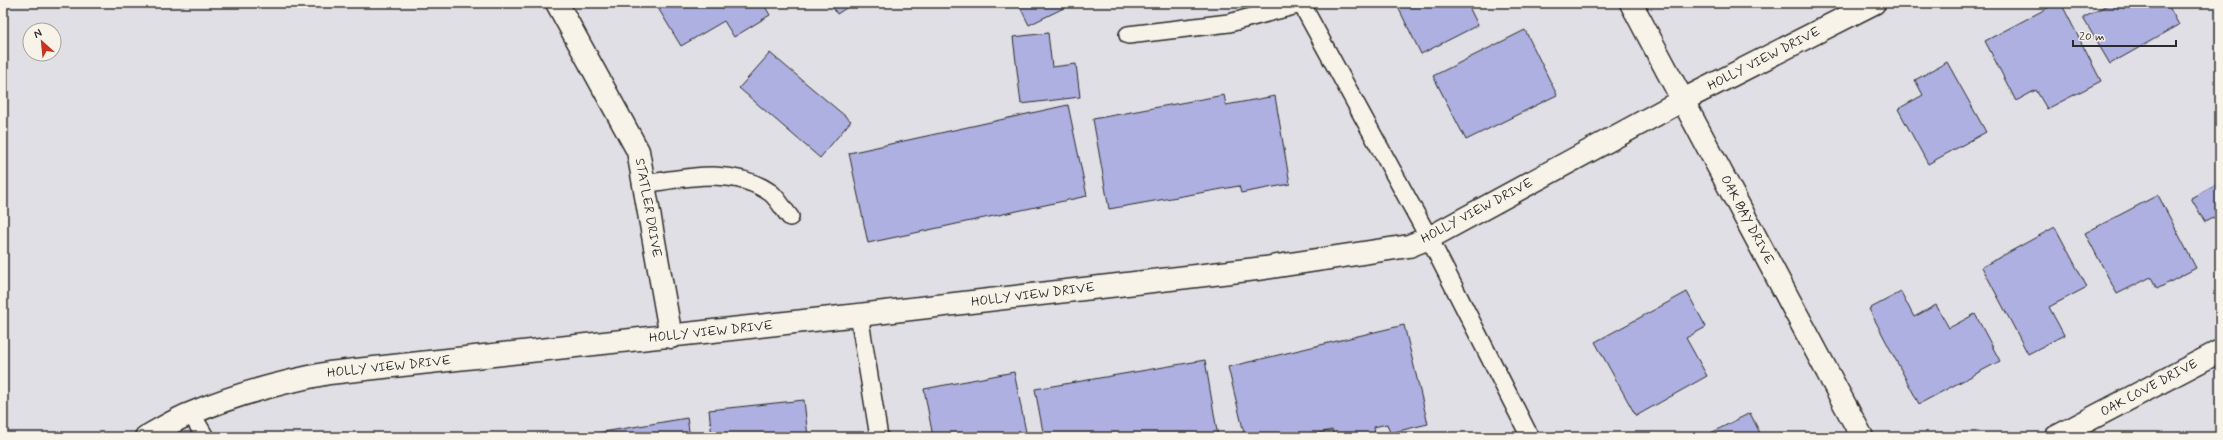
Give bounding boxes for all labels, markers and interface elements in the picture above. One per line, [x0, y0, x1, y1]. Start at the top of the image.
north arrow [22, 22, 62, 62]
scale bar [2073, 22, 2176, 48]
street label: HOLLY VIEW DRIVE [1705, 23, 1823, 95]
text: N [31, 26, 44, 42]
text: 20 m [2079, 29, 2105, 45]
street label: STATLER DRIVE [631, 157, 665, 259]
street label: OAK BAY DRIVE [1716, 172, 1778, 268]
street label: HOLLY VIEW DRIVE [1418, 174, 1536, 248]
street label: HOLLY VIEW DRIVE [970, 279, 1096, 311]
street label: HOLLY VIEW DRIVE [648, 317, 774, 347]
street label: HOLLY VIEW DRIVE [326, 352, 452, 382]
street label: OAK COVE DRIVE [2098, 355, 2201, 421]

